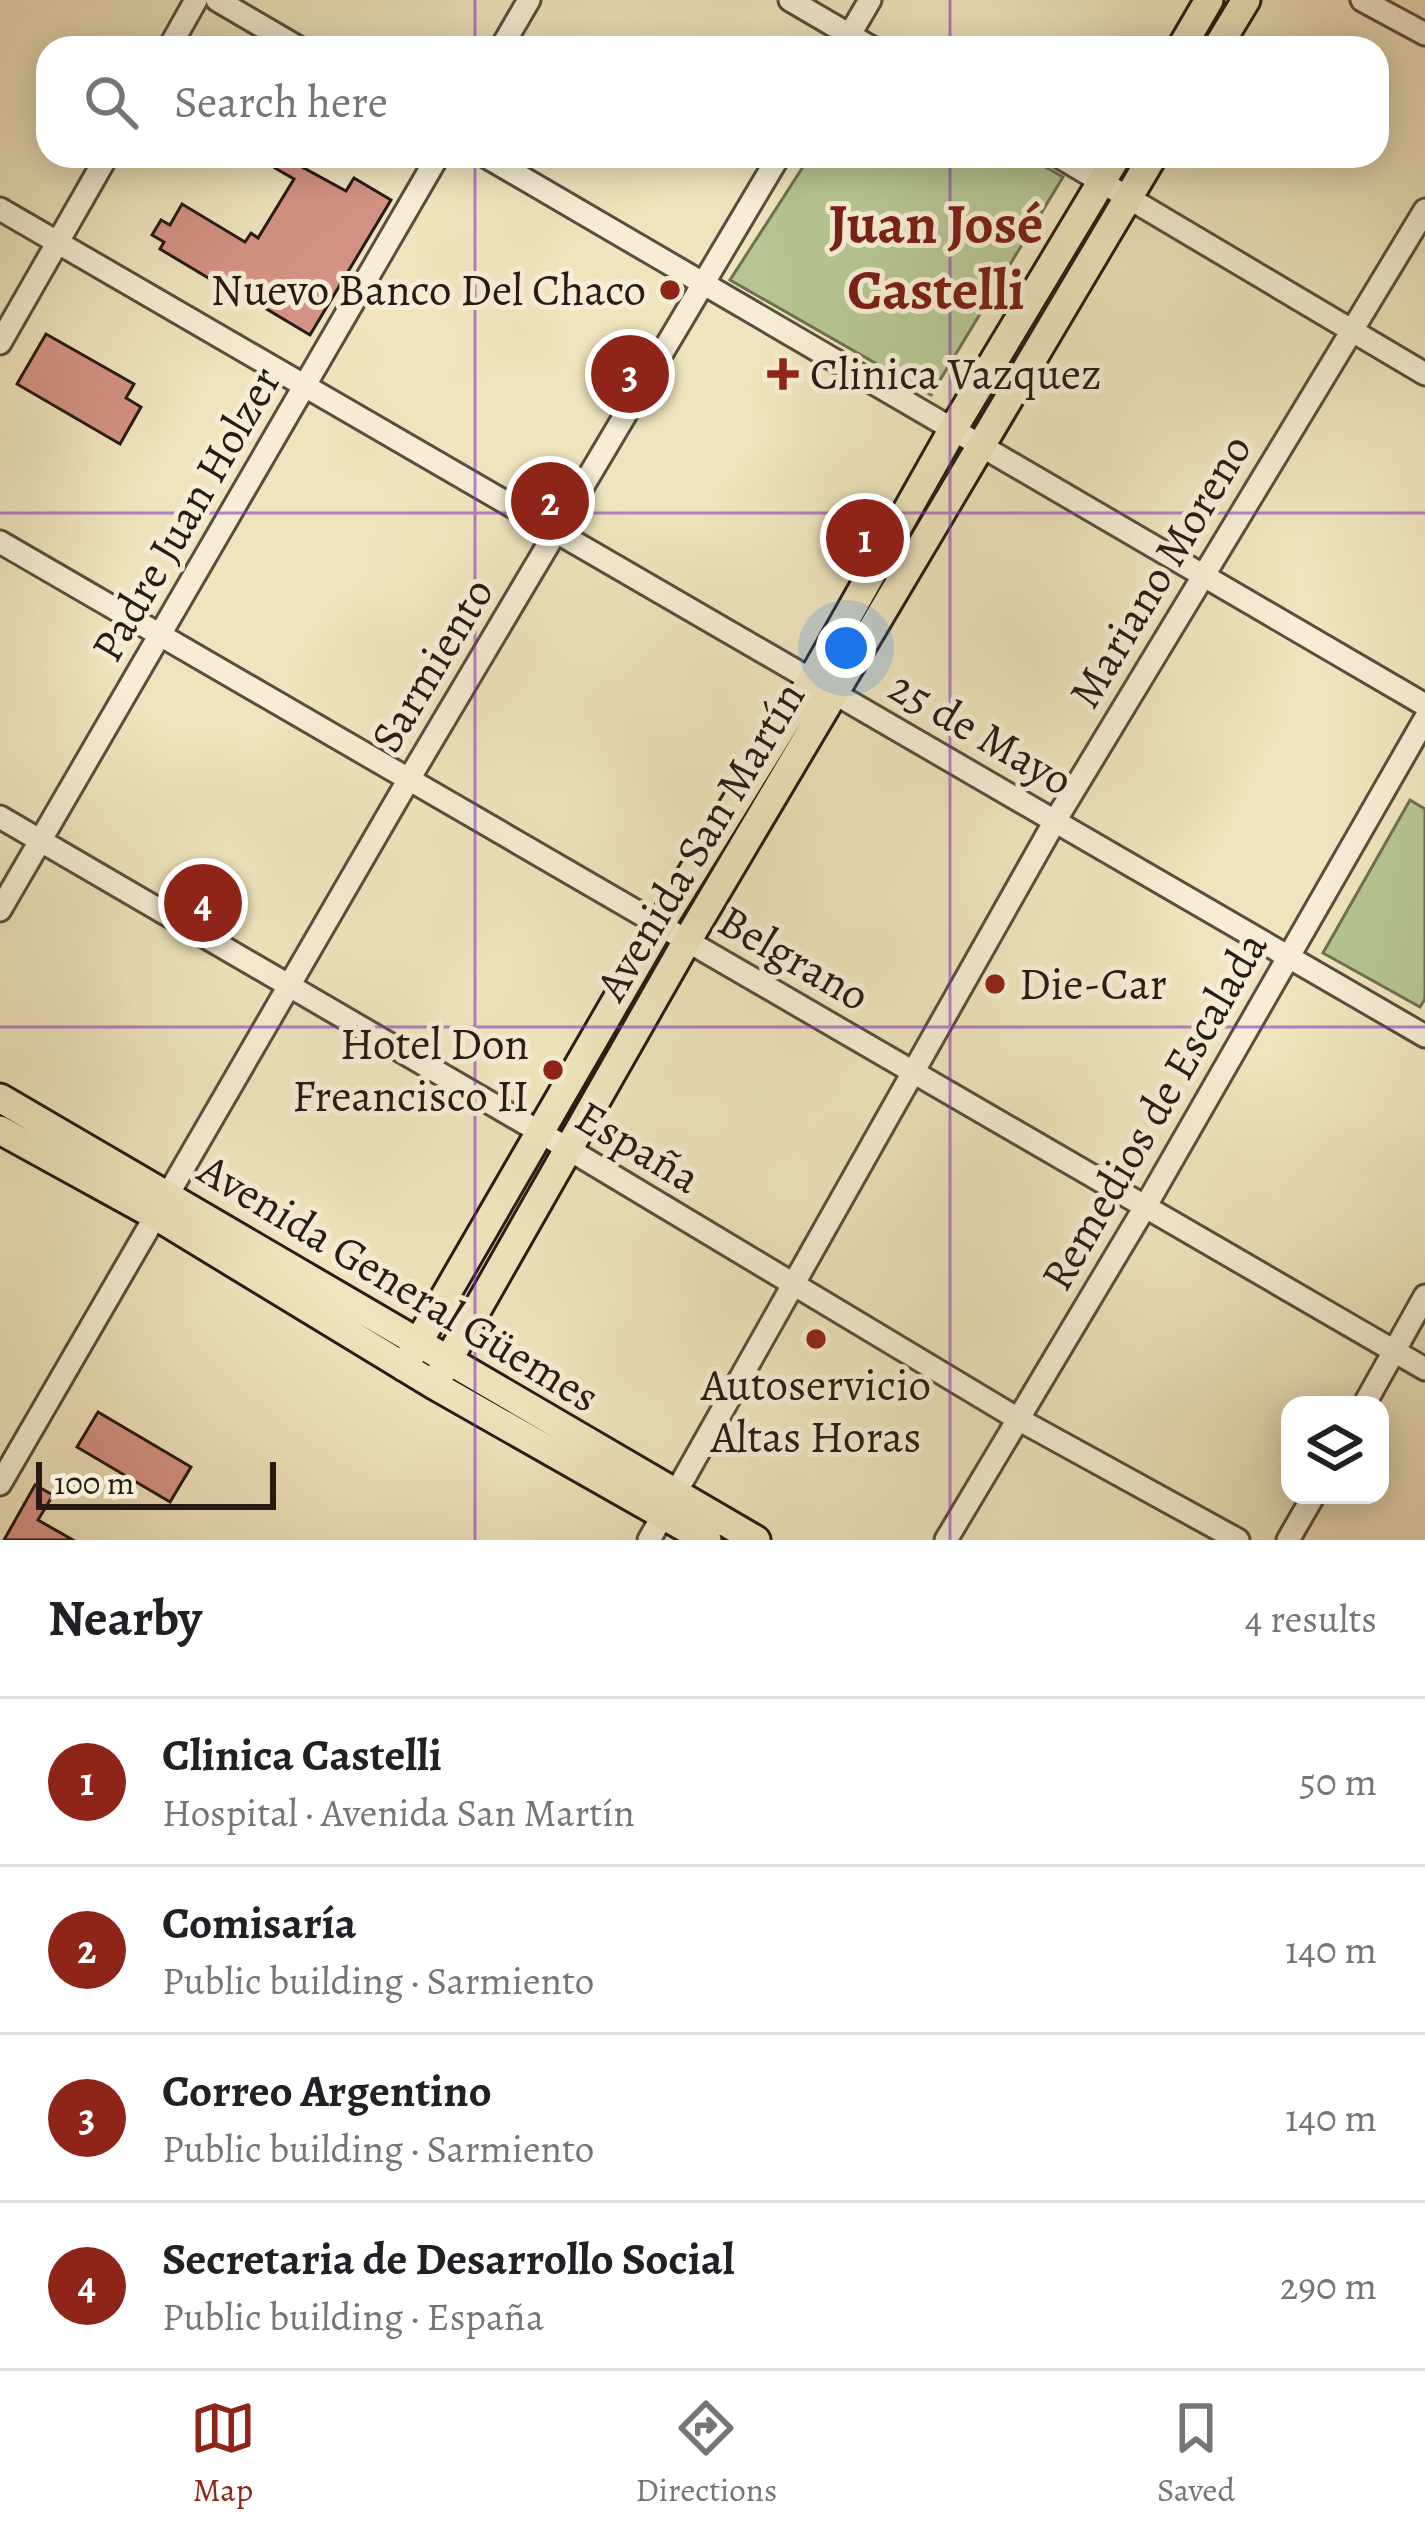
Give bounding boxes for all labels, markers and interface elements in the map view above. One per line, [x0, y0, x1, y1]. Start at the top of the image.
search box [36, 36, 1389, 168]
icon: search [78, 69, 144, 135]
text: Search here [174, 71, 388, 133]
district label: Juan José Castelli [829, 185, 1043, 329]
place label: Nuevo Banco Del Chaco [211, 259, 646, 321]
marker: Nuevo Banco Del Chaco [657, 277, 683, 303]
pin: 3 [591, 329, 669, 419]
place label: Clinica Vazquez [810, 343, 1102, 405]
street label: Padre Juan Holzer [76, 355, 296, 673]
marker: Clinica Vazquez [767, 358, 799, 390]
street label: Mariano Moreno [1054, 423, 1266, 719]
pin: 2 [511, 456, 589, 546]
pin: 1 [826, 493, 904, 583]
street label: Sarmiento [356, 566, 508, 764]
your location [816, 618, 876, 678]
street label: 25 de Mayo [878, 656, 1084, 810]
street label: Avenida San Martín [580, 670, 820, 1013]
pin: 4 [164, 858, 242, 948]
street label: Belgrano [707, 890, 881, 1026]
street label: Remedios de Escalada [1026, 920, 1282, 1302]
place label: Die-Car [1019, 953, 1167, 1015]
marker: Die-Car [982, 971, 1008, 997]
place label: Hotel Don Freancisco II [292, 1013, 529, 1127]
marker: Hotel Don Freancisco II [540, 1057, 566, 1083]
street label: España [564, 1085, 712, 1209]
street label: Avenida General Güemes [186, 1138, 611, 1427]
marker: Autoservicio Altas Horas [803, 1326, 829, 1352]
place label: Autoservicio Altas Horas [700, 1354, 931, 1468]
map controls [1281, 1396, 1389, 1504]
button: layers [1281, 1396, 1389, 1504]
scale bar [36, 1456, 276, 1509]
text: 100 m [54, 1460, 134, 1505]
text: Nearby [48, 1583, 202, 1653]
text: 4 results [1245, 1592, 1377, 1645]
text: Clinica Castelli [162, 1724, 442, 1786]
text: 1 [80, 1755, 94, 1808]
text: 50 m [1299, 1755, 1377, 1808]
text: Hospital · Avenida San Martín [162, 1786, 635, 1839]
text: Comisaría [162, 1892, 357, 1954]
text: 2 [78, 1923, 96, 1976]
text: 140 m [1285, 1923, 1377, 1976]
text: Public building · Sarmiento [162, 1954, 594, 2007]
text: Correo Argentino [162, 2060, 492, 2122]
text: 3 [79, 2091, 95, 2144]
text: 140 m [1285, 2091, 1377, 2144]
text: Public building · Sarmiento [162, 2122, 594, 2175]
text: Secretaria de Desarrollo Social [162, 2228, 735, 2290]
text: 4 [78, 2259, 96, 2312]
text: 290 m [1280, 2259, 1377, 2312]
text: Public building · España [162, 2290, 544, 2343]
tab: Map [190, 2395, 256, 2512]
tab: Directions [636, 2395, 777, 2512]
tab: Saved [1157, 2395, 1235, 2512]

